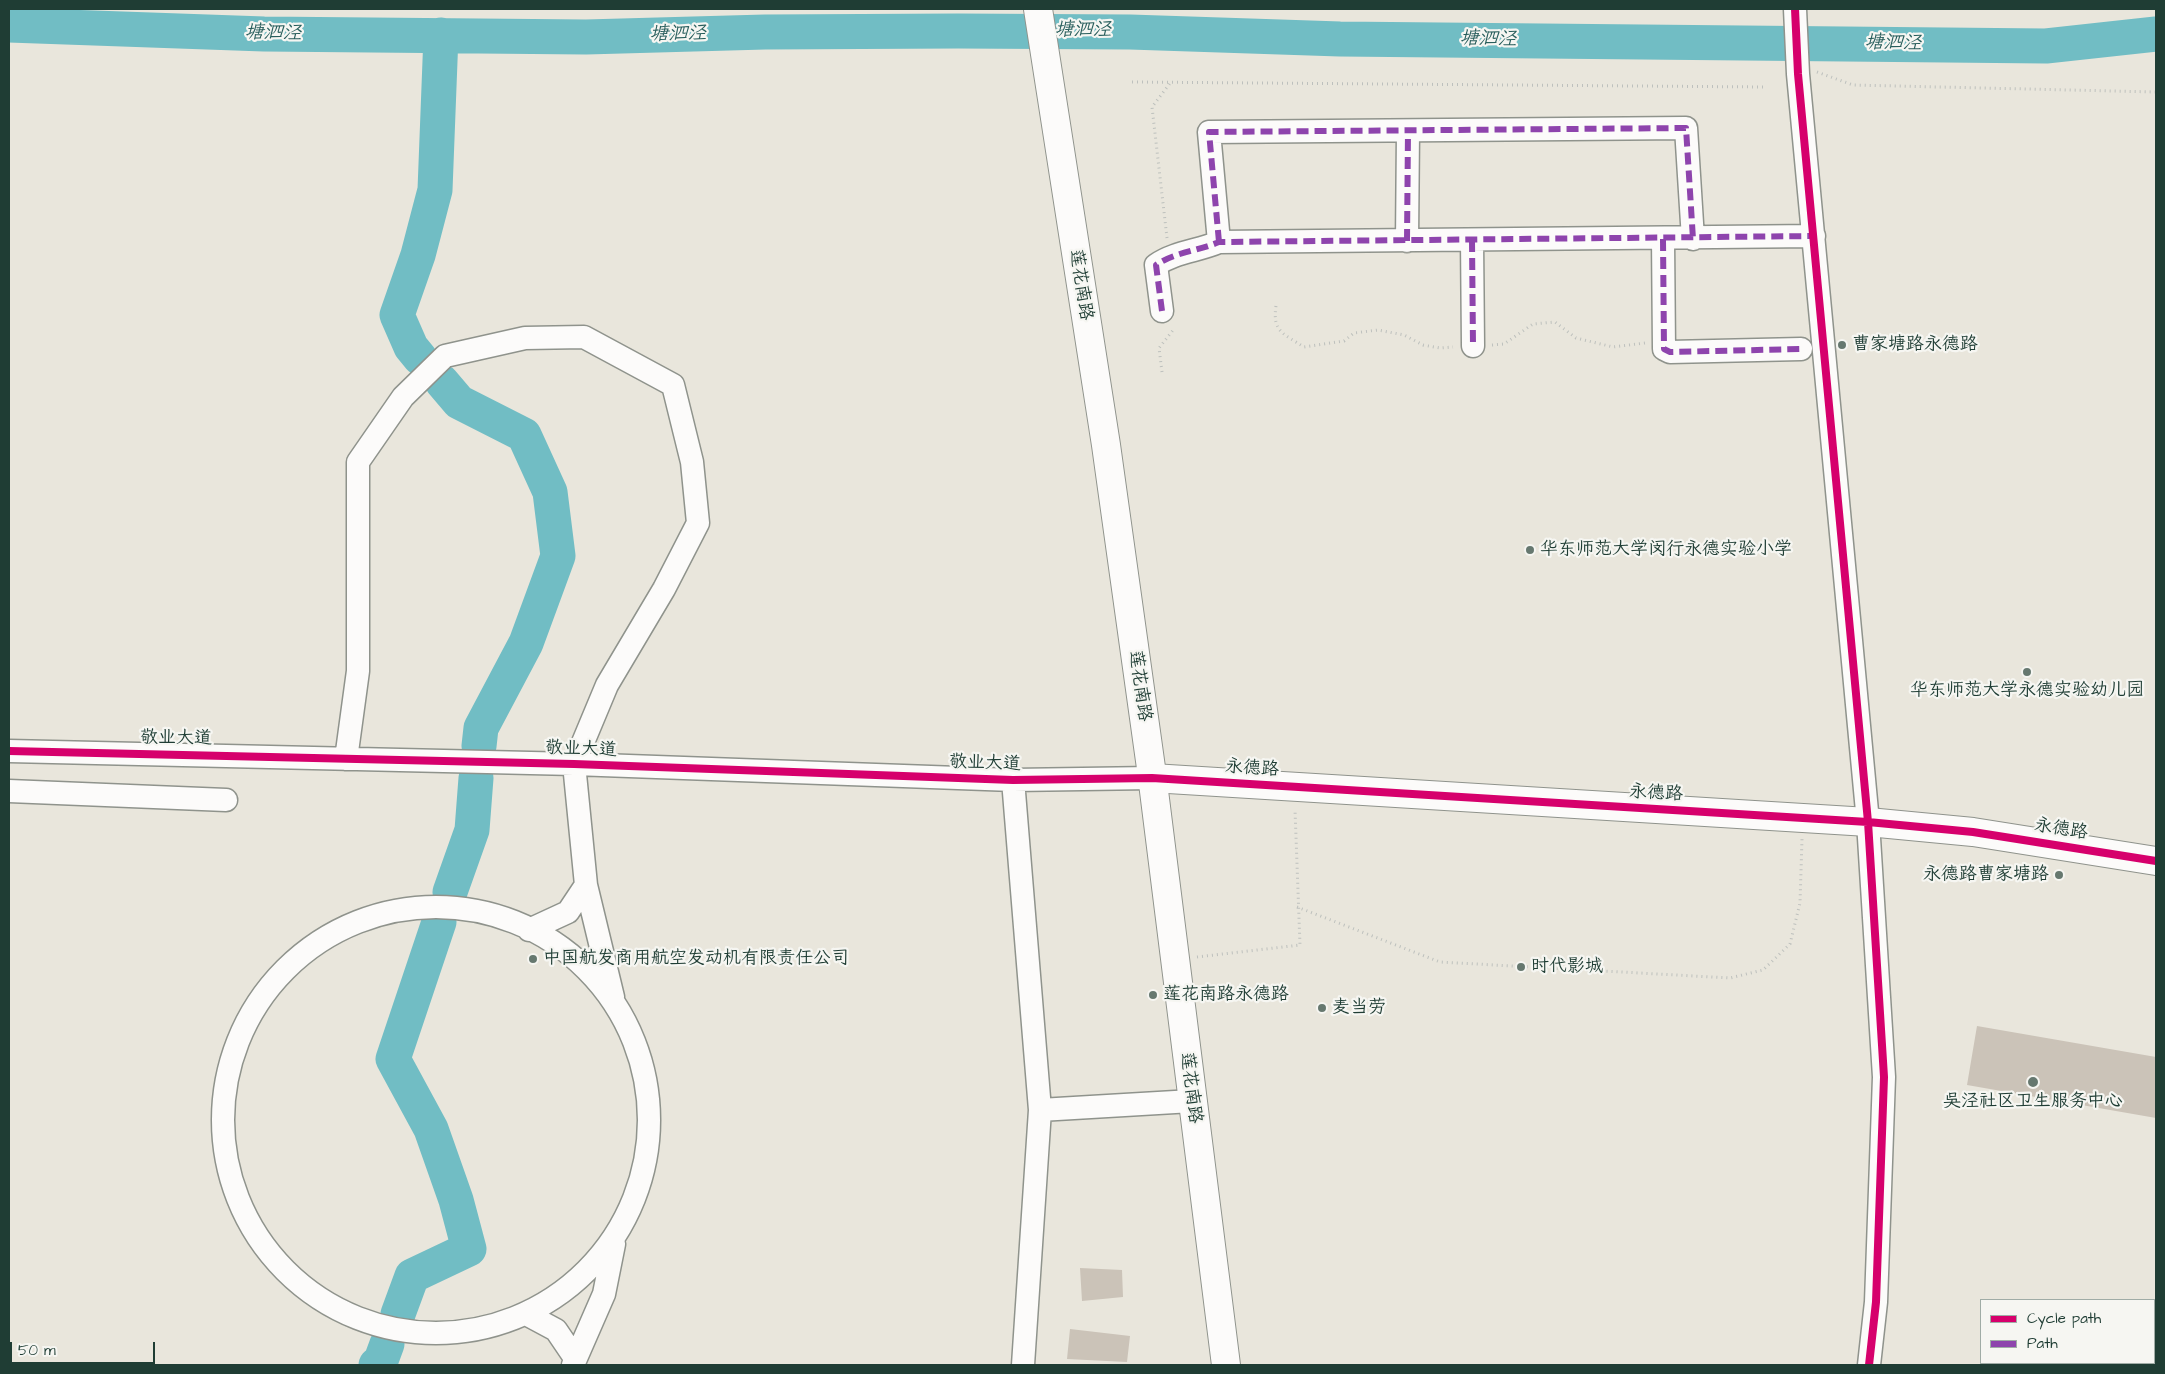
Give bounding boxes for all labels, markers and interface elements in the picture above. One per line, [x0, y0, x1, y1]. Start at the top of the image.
water label: 塘泗泾 [1055, 20, 1111, 42]
water label: 塘泗泾 [244, 22, 302, 46]
water label: 塘泗泾 [649, 23, 707, 47]
water label: 塘泗泾 [1459, 28, 1517, 52]
water label: 塘泗泾 [1864, 32, 1922, 56]
street label: 莲花南路 [1064, 248, 1096, 322]
place label: 曹家塘路永德路 [1852, 334, 1978, 356]
marker: 曹家塘路永德路 [1836, 339, 1848, 351]
place label: 华东师范大学闵行永德实验小学 [1540, 539, 1792, 561]
marker: 华东师范大学闵行永德实验小学 [1524, 544, 1536, 556]
street label: 莲花南路 [1123, 649, 1155, 723]
marker: 华东师范大学永德实验幼儿园 [2021, 666, 2033, 678]
place label: 华东师范大学永德实验幼儿园 [1910, 680, 2144, 702]
street label: 敬业大道 [140, 728, 212, 750]
street label: 敬业大道 [545, 738, 617, 762]
street label: 敬业大道 [949, 752, 1021, 776]
street label: 永德路 [1224, 756, 1280, 782]
street label: 永德路 [1628, 782, 1684, 806]
street label: 永德路 [2033, 815, 2089, 845]
place label: 永德路曹家塘路 [1923, 864, 2049, 886]
marker: 永德路曹家塘路 [2053, 869, 2065, 881]
place label: 中国航发商用航空发动机有限责任公司 [543, 948, 849, 970]
marker: 中国航发商用航空发动机有限责任公司 [527, 953, 539, 965]
place label: 时代影城 [1531, 956, 1603, 978]
marker: 时代影城 [1515, 961, 1527, 973]
place label: 莲花南路永德路 [1163, 984, 1289, 1006]
marker: 莲花南路永德路 [1147, 989, 1159, 1001]
place label: 麦当劳 [1332, 997, 1386, 1019]
marker: 麦当劳 [1316, 1002, 1328, 1014]
street label: 莲花南路 [1175, 1051, 1205, 1125]
marker: 吴泾社区卫生服务中心 [2026, 1075, 2040, 1089]
place label: 吴泾社区卫生服务中心 [1943, 1091, 2123, 1113]
legend [1980, 1299, 2155, 1364]
text: Cycle path [2027, 1308, 2101, 1329]
scale bar [12, 1332, 158, 1364]
text: Path [2027, 1333, 2058, 1354]
text: 50 m [18, 1340, 56, 1361]

